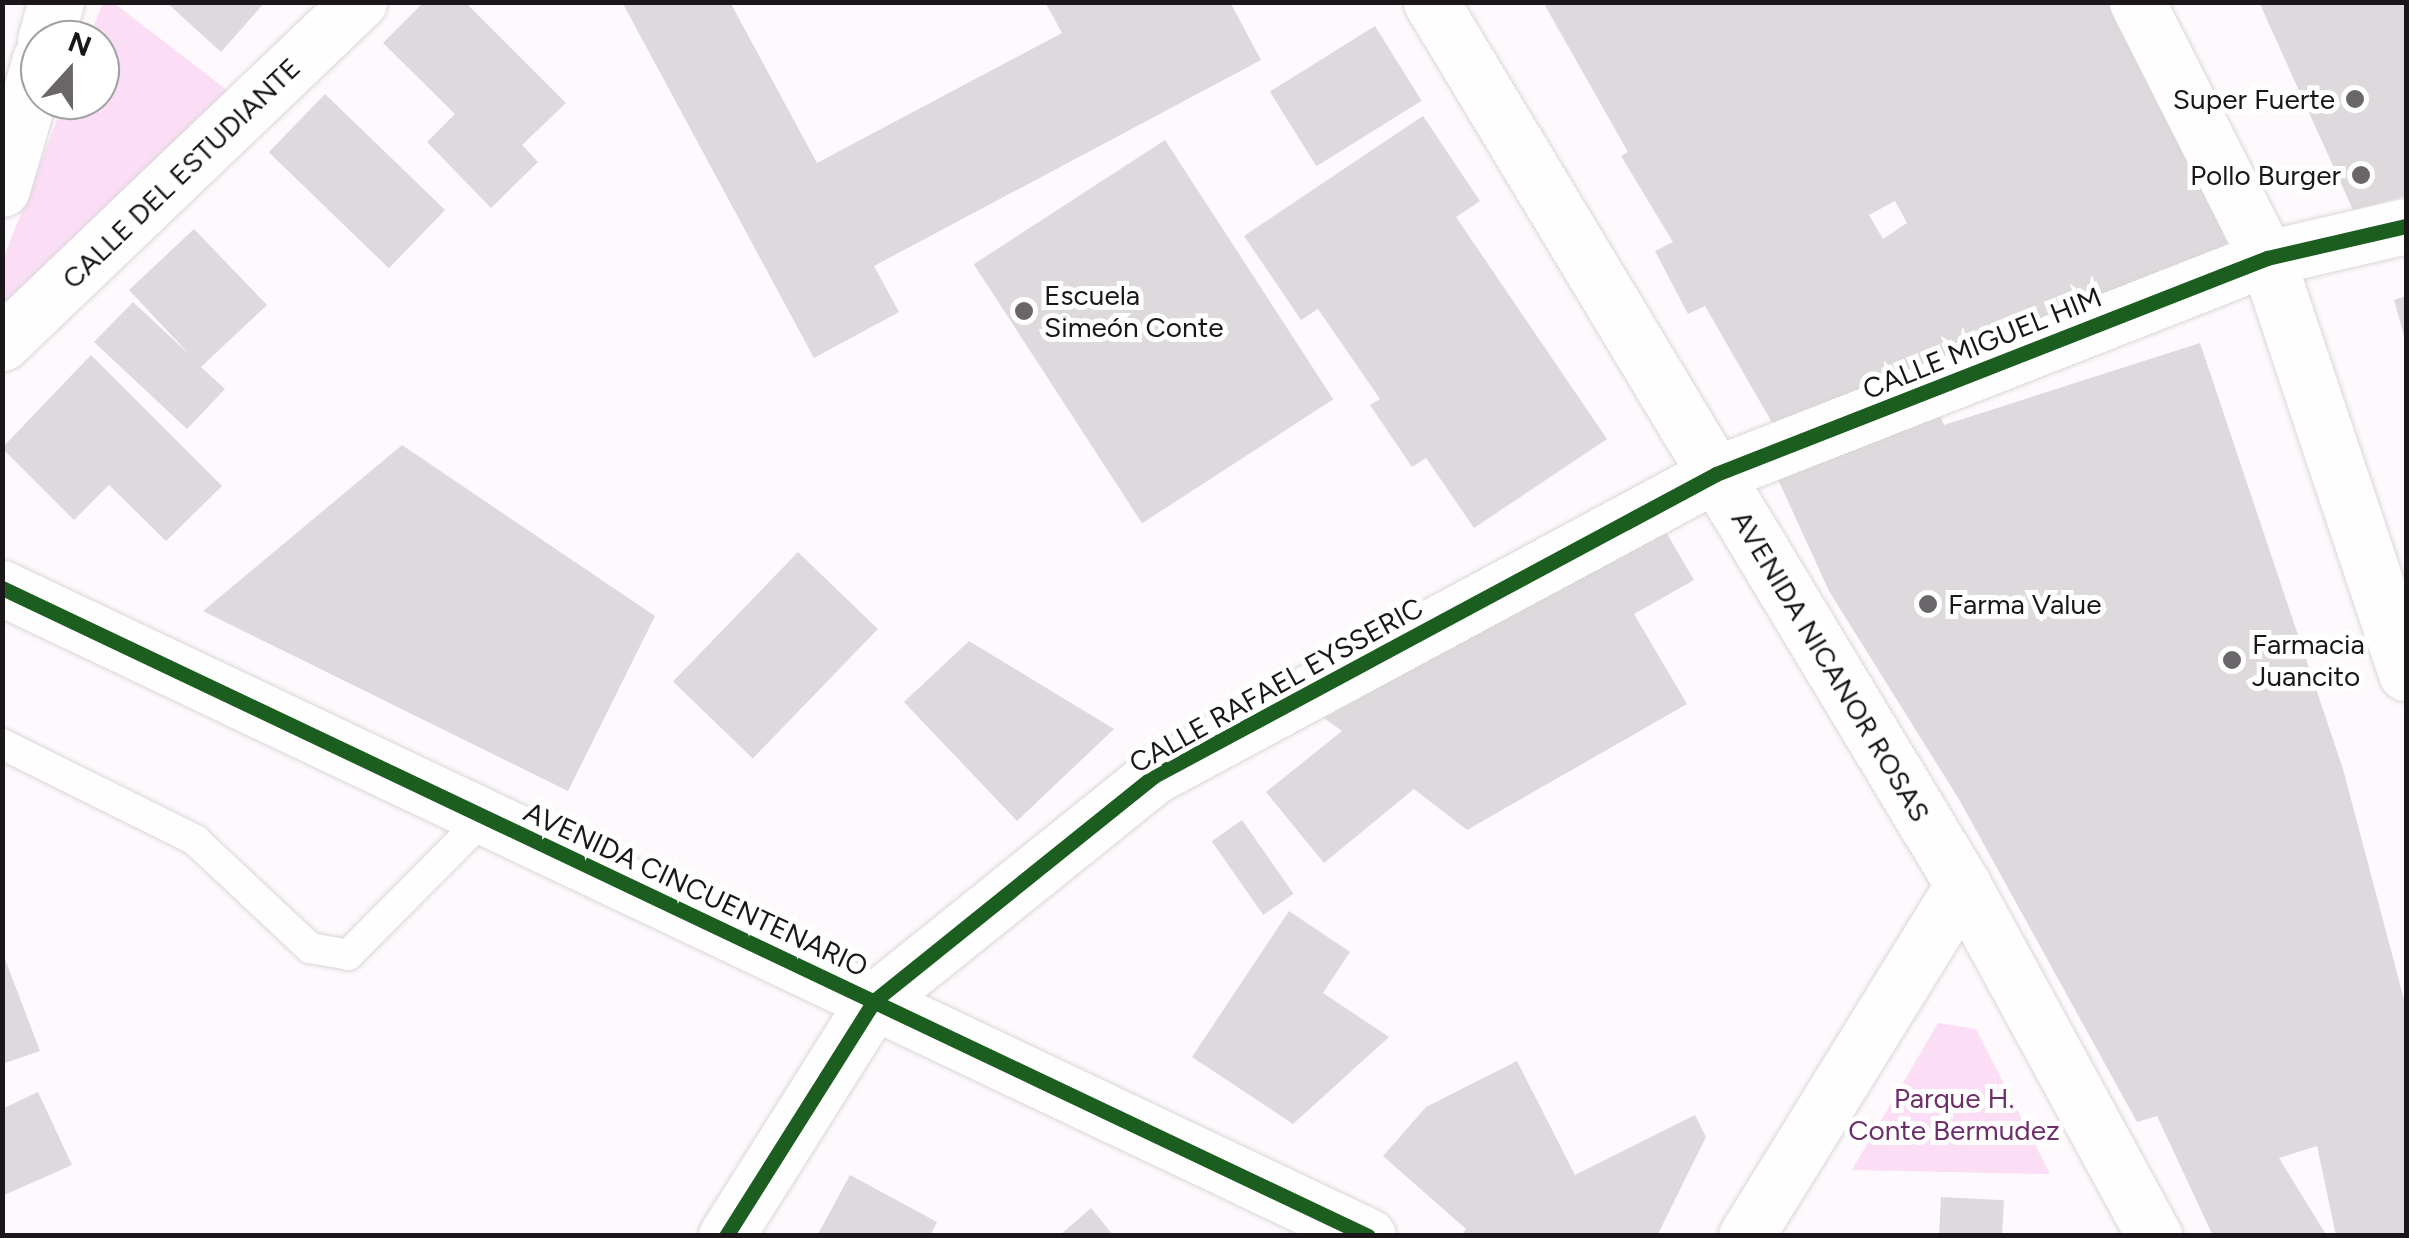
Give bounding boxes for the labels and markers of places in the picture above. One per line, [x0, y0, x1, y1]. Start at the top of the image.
place label: Super Fuerte [2173, 82, 2335, 116]
marker: Super Fuerte [2344, 88, 2366, 110]
place label: Pollo Burger [2190, 158, 2341, 192]
marker: Pollo Burger [2350, 164, 2372, 186]
place label: Escuela Simeón Conte [1044, 278, 1223, 344]
marker: Escuela Simeón Conte [1013, 300, 1035, 322]
place label: Farma Value [1948, 587, 2101, 621]
marker: Farma Value [1917, 593, 1939, 615]
place label: Farmacia Juancito [2252, 627, 2365, 693]
marker: Farmacia Juancito [2221, 649, 2243, 671]

